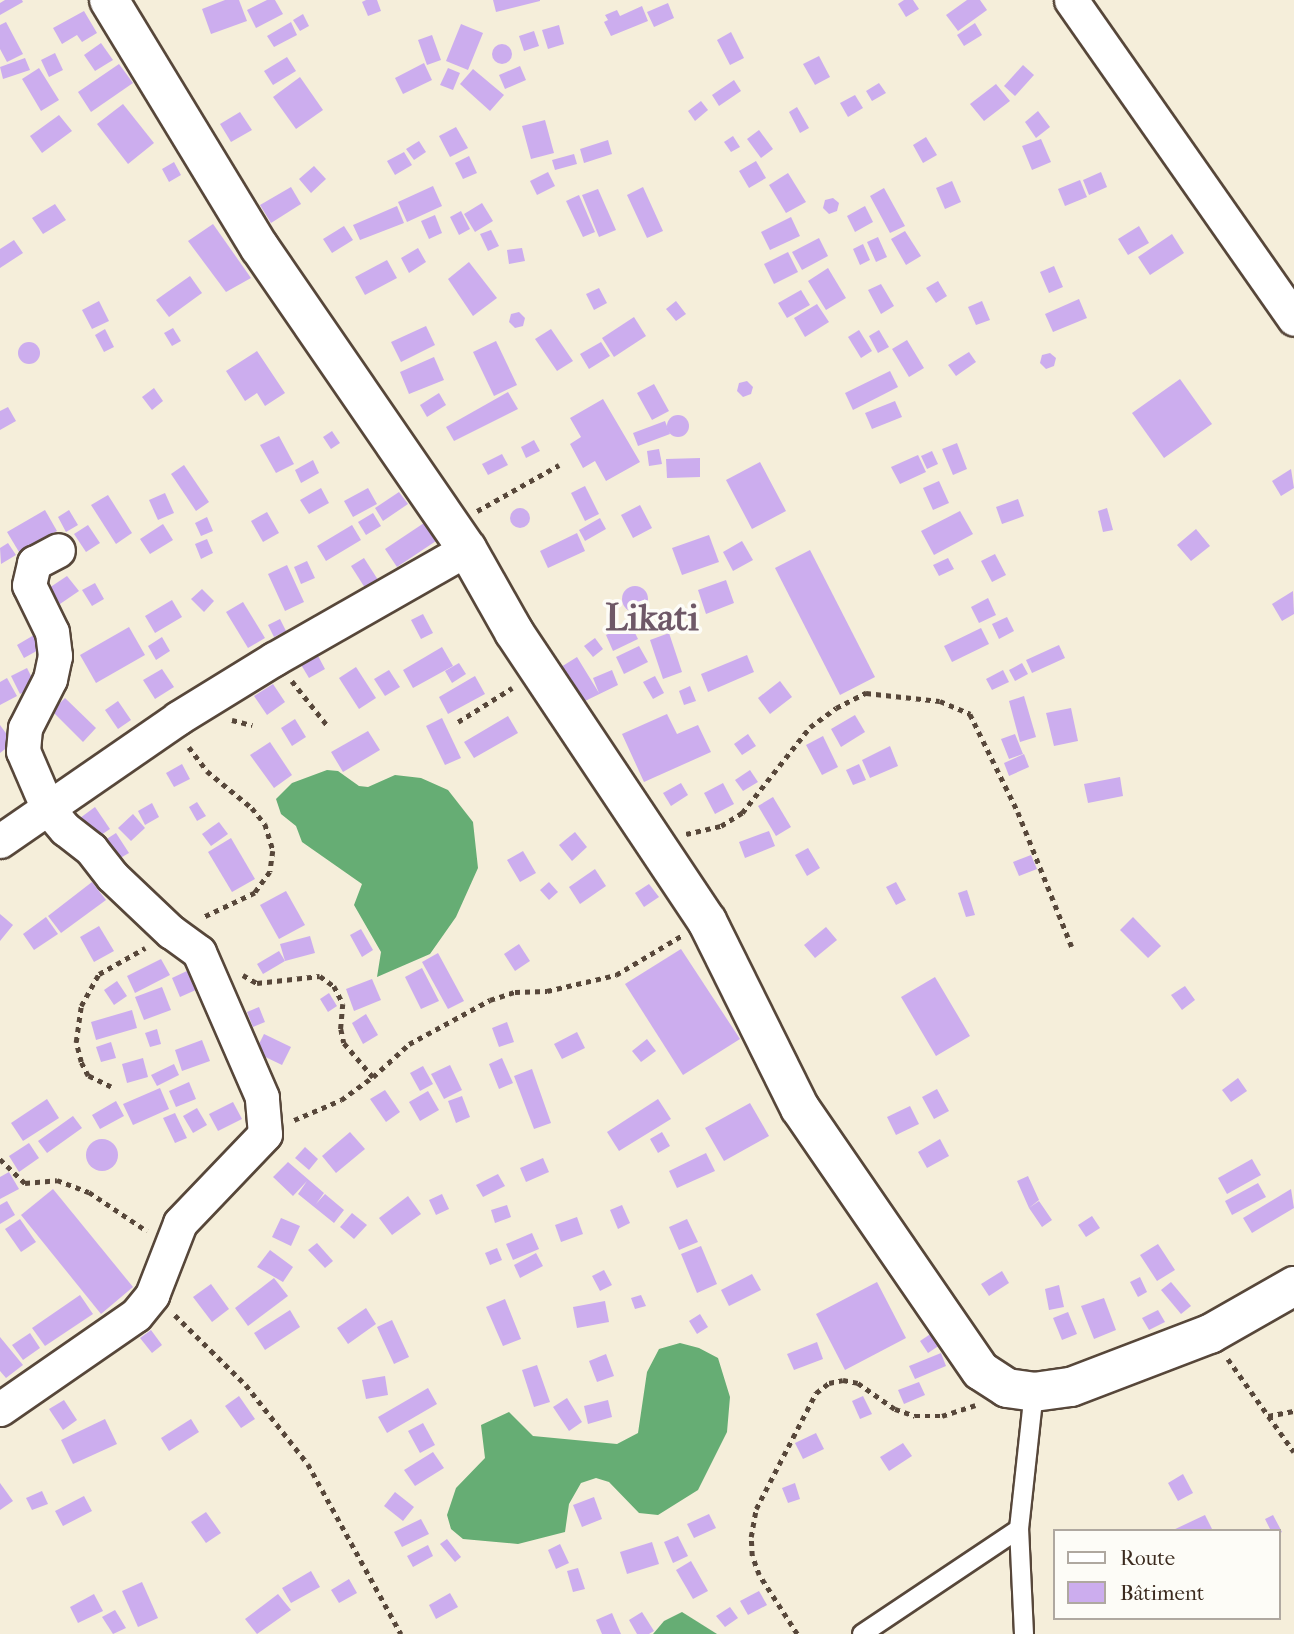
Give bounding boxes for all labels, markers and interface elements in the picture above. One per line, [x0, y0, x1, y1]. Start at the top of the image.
district label: Likati [605, 596, 699, 640]
legend [1052, 1529, 1280, 1620]
text: Route [1120, 1546, 1175, 1570]
text: Bâtiment [1120, 1581, 1204, 1605]

